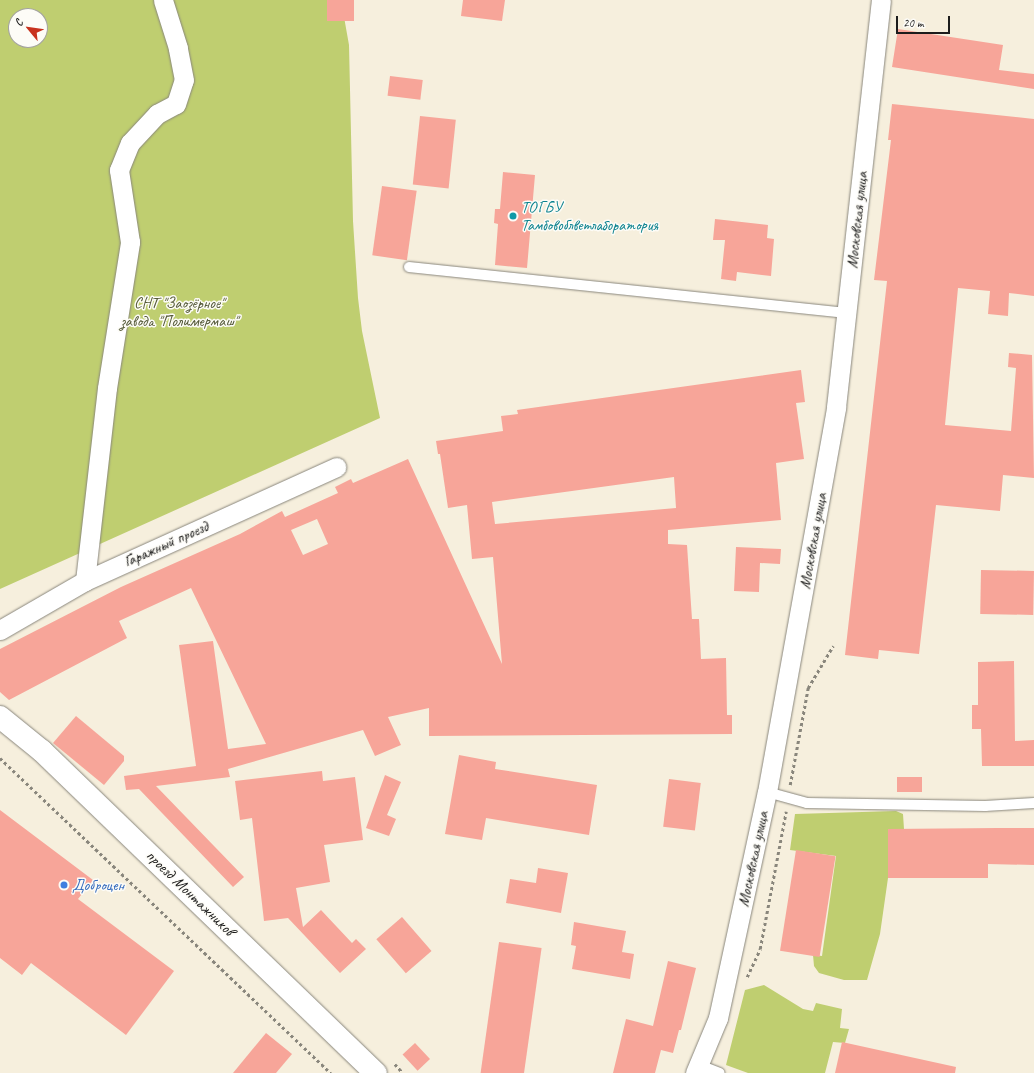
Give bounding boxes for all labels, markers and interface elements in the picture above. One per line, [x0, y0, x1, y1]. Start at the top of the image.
north arrow [8, 8, 48, 48]
scale bar [898, 8, 952, 34]
text: 20 m [903, 15, 923, 31]
text: С [11, 17, 26, 28]
street label: Московская улица [842, 170, 872, 270]
place label: ТОГБУ Тамбовоблветлаборатория [521, 197, 658, 235]
marker: ТОГБУ Тамбовоблветлаборатория [508, 211, 518, 221]
park label: СНТ "Заозёрное" завода "Полимермаш" [120, 293, 238, 331]
street label: Московская улица [795, 491, 831, 591]
street label: Гаражный проезд [121, 517, 211, 571]
street label: Московская улица [733, 809, 773, 909]
street label: проезд Монтажников [143, 847, 237, 939]
place label: Доброцен [72, 875, 124, 895]
marker: Доброцен [59, 880, 69, 890]

